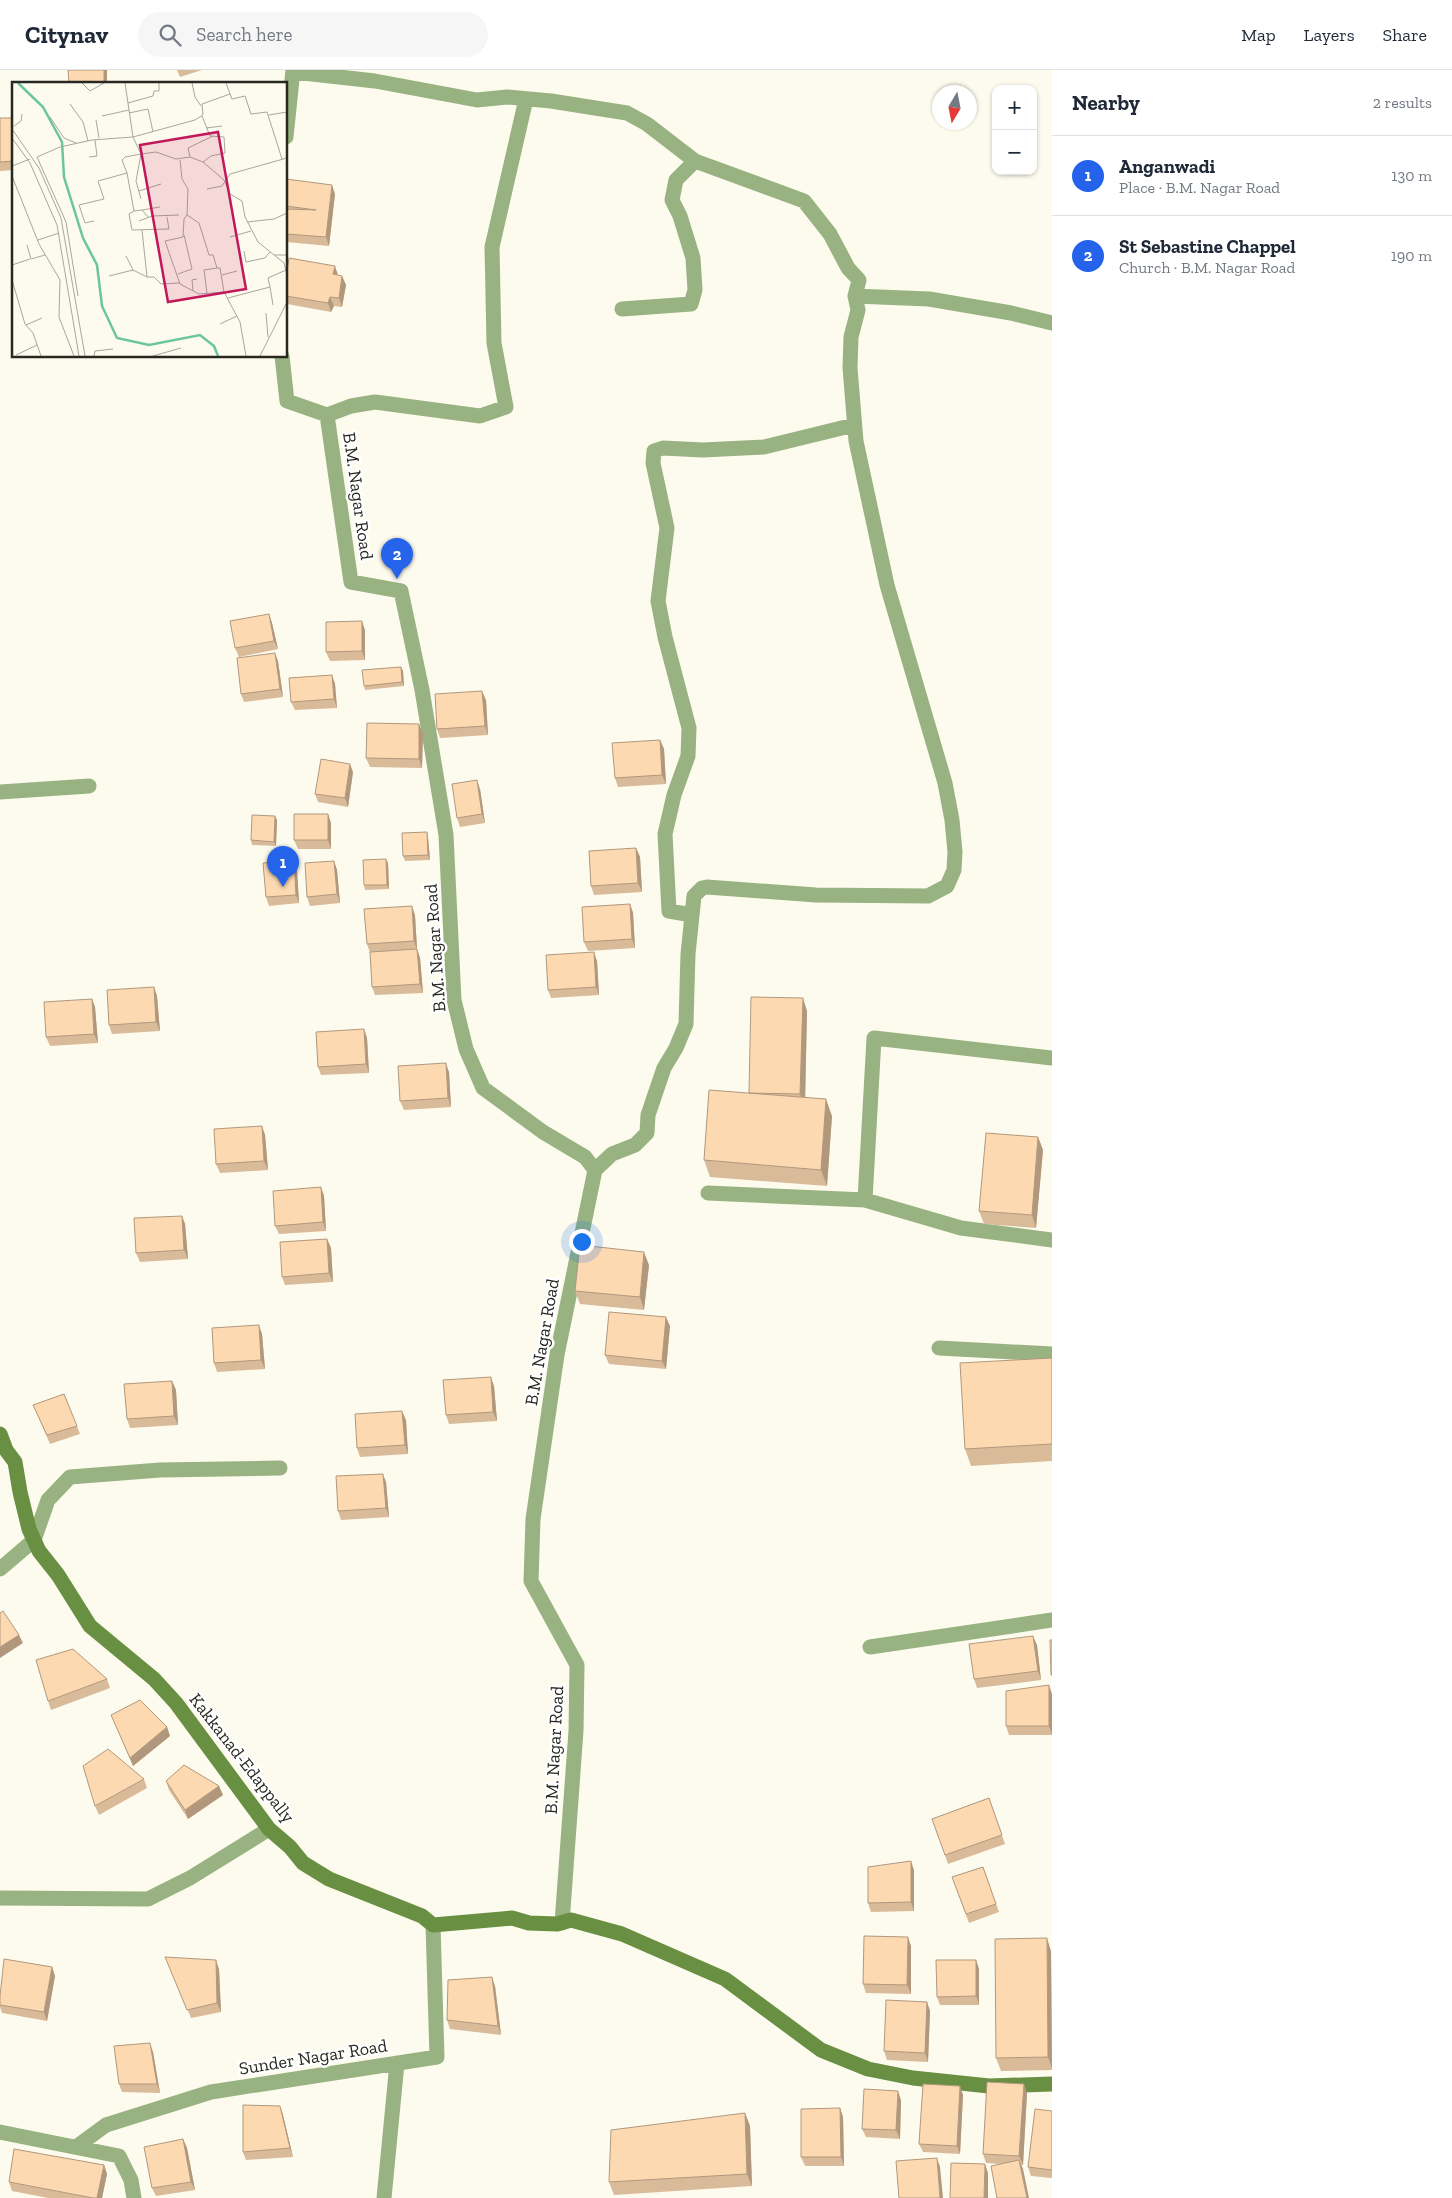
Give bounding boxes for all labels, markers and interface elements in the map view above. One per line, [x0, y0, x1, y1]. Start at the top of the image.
search box [138, 12, 488, 57]
text: Citynav [25, 20, 108, 49]
icon: search [156, 21, 184, 49]
text: Search here [196, 23, 293, 46]
text: Map [1241, 24, 1276, 46]
text: Layers [1304, 24, 1355, 46]
text: Share [1383, 24, 1427, 46]
inset map [12, 82, 288, 358]
north arrow [932, 85, 977, 130]
map controls [992, 85, 1037, 175]
button: + [992, 85, 1037, 130]
text: Nearby [1072, 90, 1140, 115]
text: 2 results [1373, 93, 1432, 112]
button: − [992, 130, 1037, 175]
text: Anganwadi [1119, 155, 1215, 178]
text: 1 [1085, 166, 1091, 185]
text: 130 m [1391, 166, 1432, 185]
text: Place · B.M. Nagar Road [1119, 178, 1280, 197]
text: St Sebastine Chappel [1119, 235, 1296, 258]
text: 2 [1084, 246, 1092, 265]
text: 190 m [1391, 246, 1432, 265]
text: Church · B.M. Nagar Road [1119, 258, 1295, 277]
street label: B.M. Nagar Road [338, 431, 378, 561]
pin: 2 [381, 538, 413, 579]
pin: 1 [267, 846, 299, 887]
street label: B.M. Nagar Road [420, 883, 450, 1013]
your location [569, 1229, 595, 1255]
street label: B.M. Nagar Road [520, 1277, 564, 1407]
street label: B.M. Nagar Road [540, 1685, 568, 1815]
street label: Kakkanad-Edappally [185, 1689, 300, 1828]
street label: Sunder Nagar Road [237, 2034, 389, 2080]

